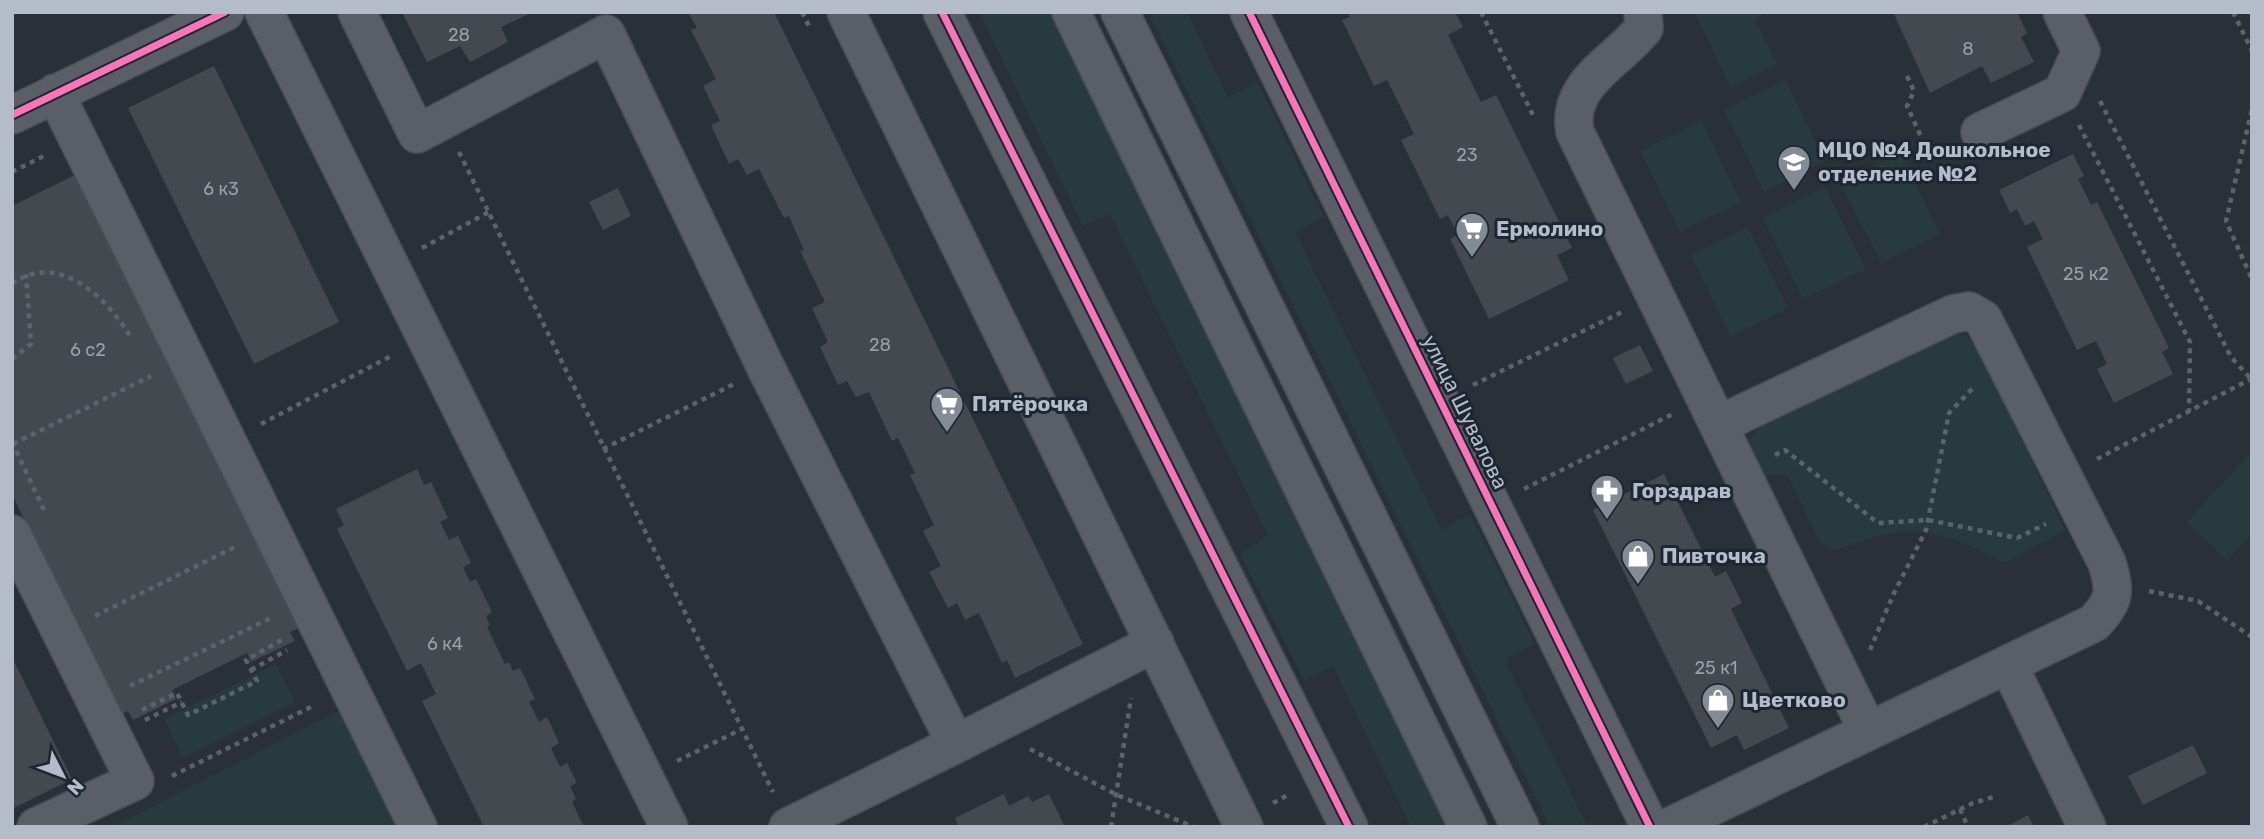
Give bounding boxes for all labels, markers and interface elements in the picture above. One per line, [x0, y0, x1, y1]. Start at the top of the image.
house number: 28 [448, 24, 470, 46]
house number: 8 [1962, 38, 1974, 60]
place label: МЦО №4 Дошкольное отделение №2 [1818, 137, 2051, 186]
school or university icon: МЦО №4 Дошкольное отделение №2 [1775, 143, 1813, 192]
house number: 23 [1456, 144, 1478, 166]
house number: 6 к3 [203, 178, 239, 200]
supermarket icon: Ермолино [1453, 210, 1491, 259]
place label: Ермолино [1496, 216, 1603, 241]
house number: 25 к2 [2063, 263, 2109, 285]
street label: улица Шувалова [1417, 331, 1514, 493]
house number: 28 [869, 334, 891, 356]
house number: 6 с2 [70, 339, 106, 361]
supermarket icon: Пятёрочка [928, 385, 966, 434]
place label: Пятёрочка [972, 391, 1088, 416]
pharmacy icon: Горздрав [1588, 472, 1626, 521]
place label: Горздрав [1632, 478, 1732, 503]
shop icon: Пивточка [1619, 537, 1657, 586]
place label: Пивточка [1662, 543, 1766, 568]
house number: 6 к4 [427, 633, 463, 655]
house number: 25 к1 [1694, 657, 1738, 679]
shop icon: Цветково [1699, 681, 1737, 730]
place label: Цветково [1742, 687, 1846, 712]
north arrow [28, 741, 98, 811]
text: N [62, 774, 88, 800]

